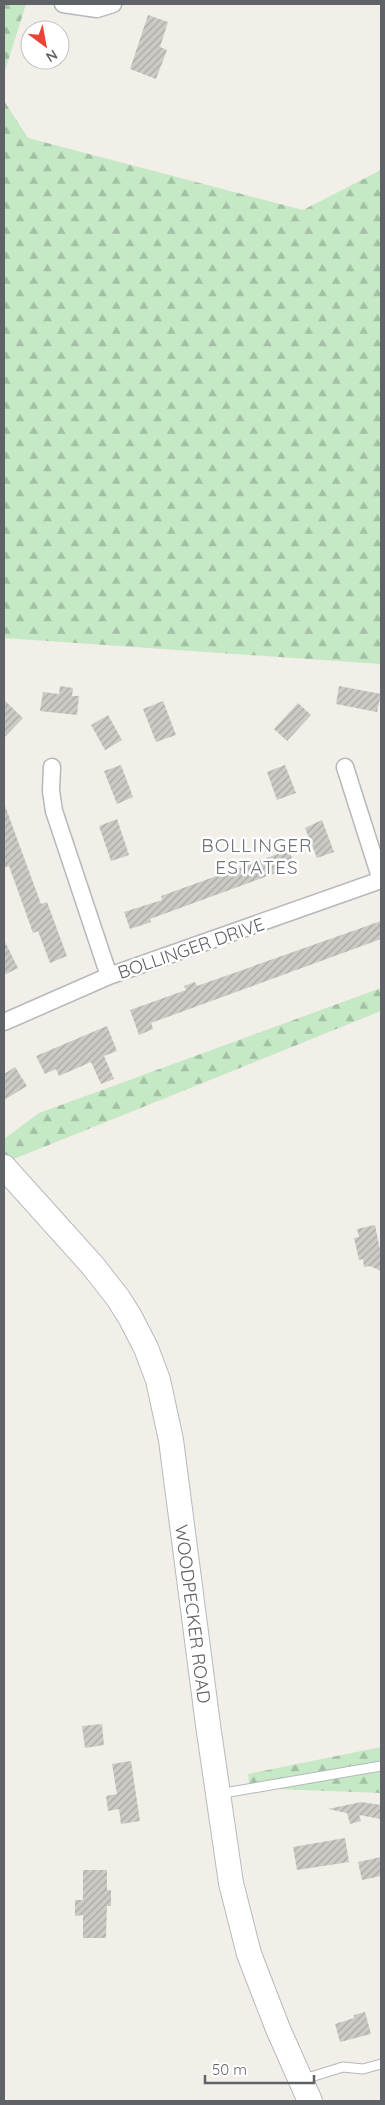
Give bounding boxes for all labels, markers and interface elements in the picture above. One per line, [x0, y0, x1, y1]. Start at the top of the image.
north arrow [20, 20, 70, 70]
text: N [43, 46, 61, 66]
district label: BOLLINGER ESTATES [201, 833, 313, 879]
street label: BOLLINGER DRIVE [115, 912, 267, 984]
street label: WOODPECKER ROAD [171, 1523, 217, 1705]
scale bar [205, 2052, 314, 2084]
text: 50 m [212, 2060, 247, 2079]

